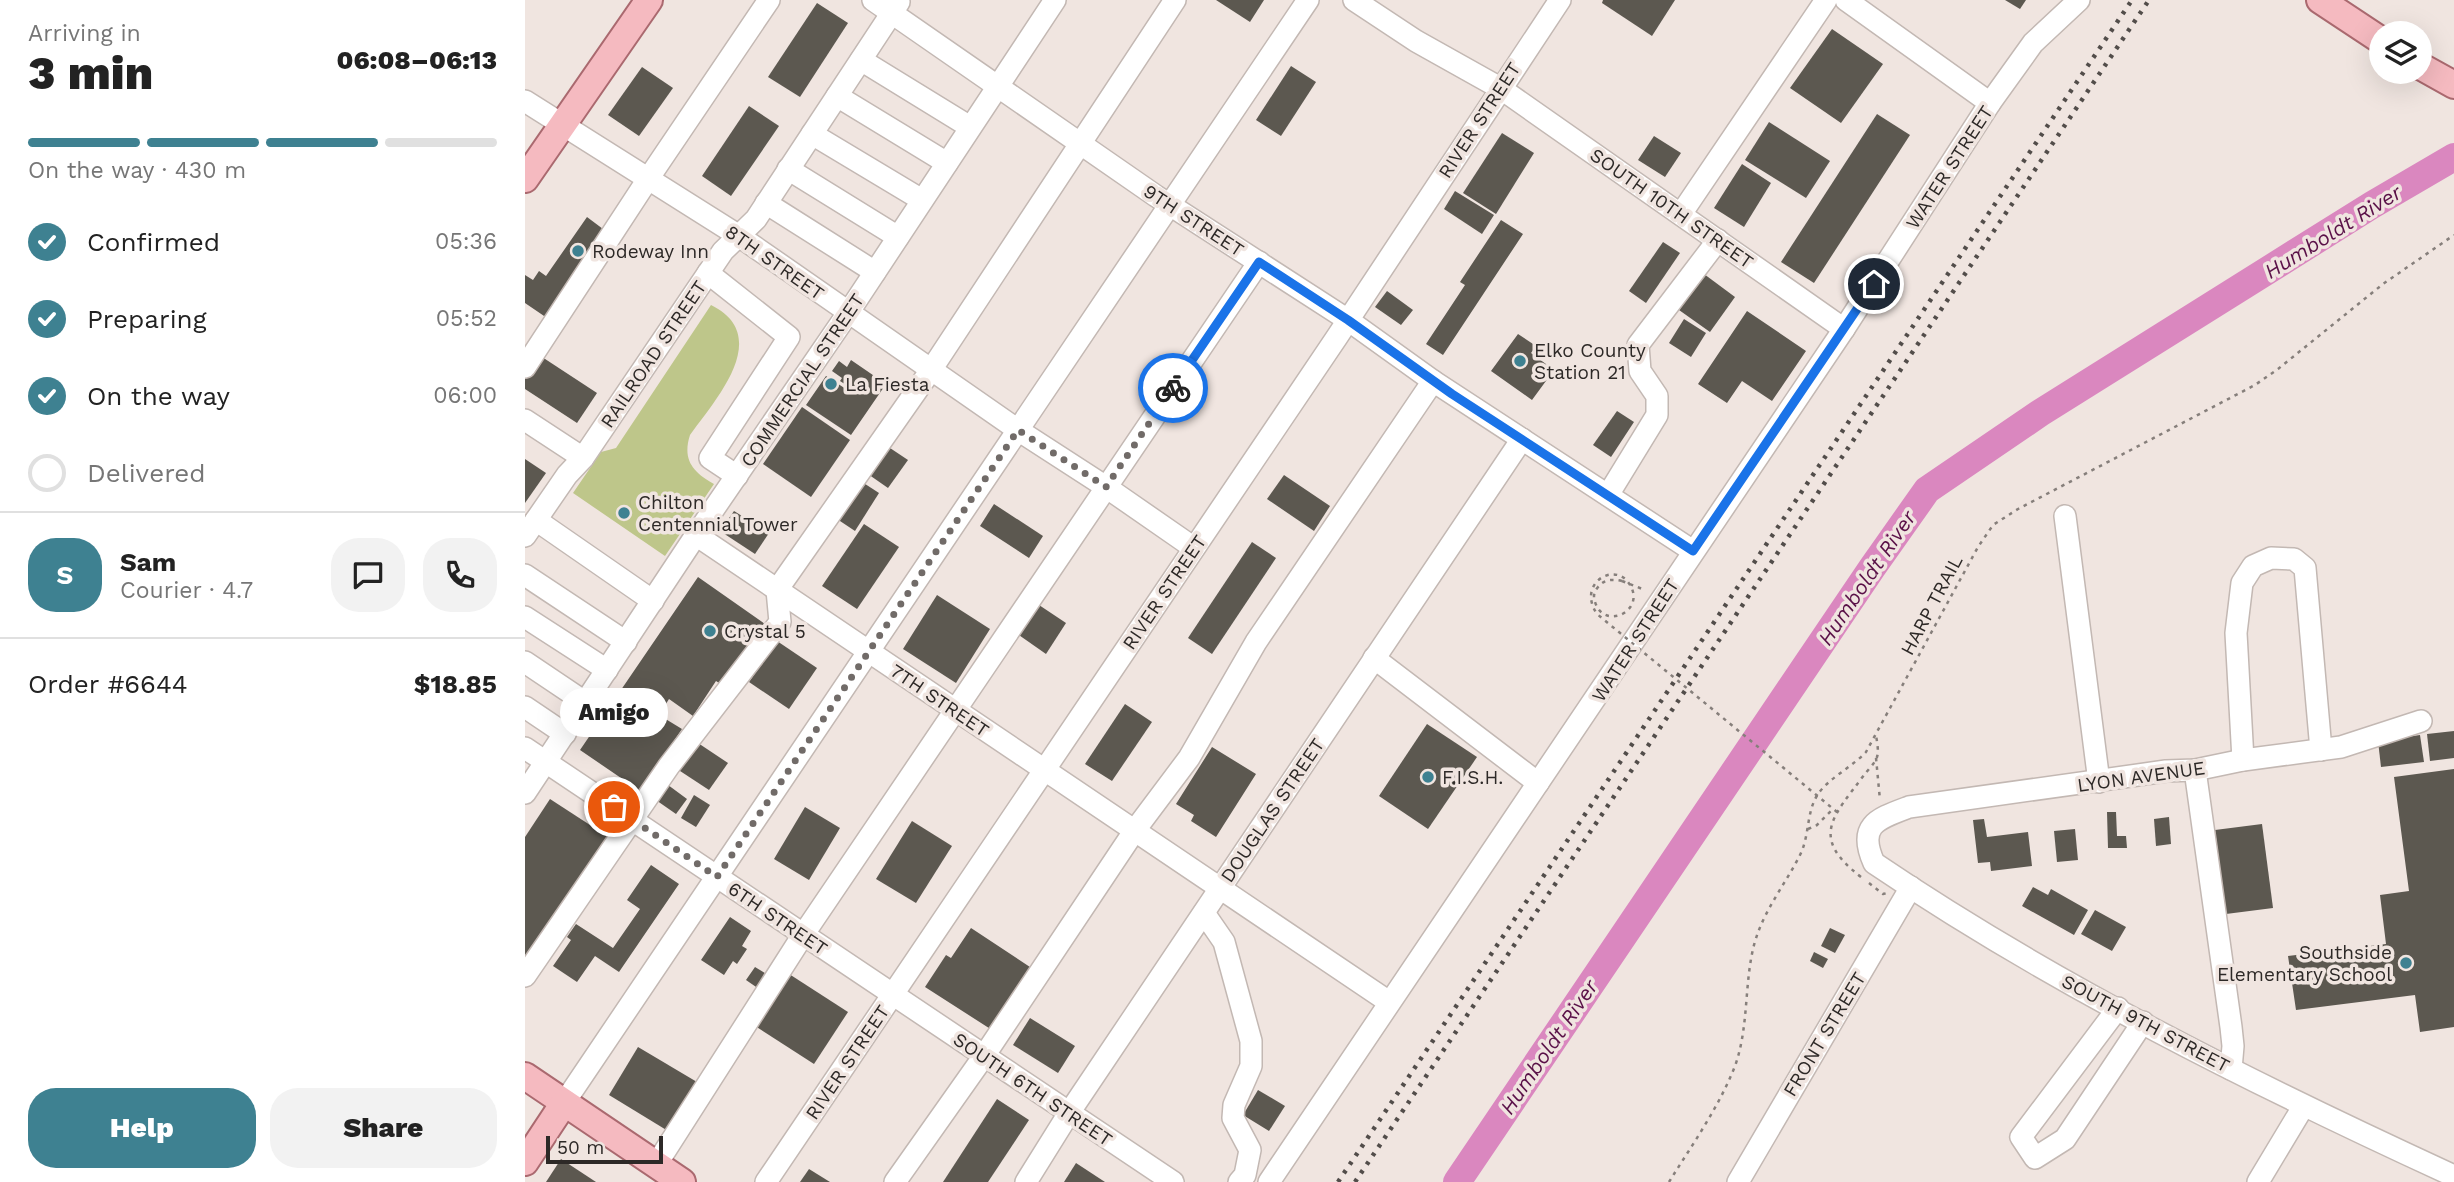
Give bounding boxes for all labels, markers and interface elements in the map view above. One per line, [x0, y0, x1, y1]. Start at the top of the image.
text: Arriving in [28, 20, 141, 47]
map controls [2369, 21, 2432, 84]
button: layers [2369, 21, 2432, 84]
text: 06:08–06:13 [336, 45, 497, 75]
text: 3 min [28, 46, 153, 100]
street label: RIVER STREET [1433, 58, 1525, 182]
street label: WATER STREET [1901, 101, 1998, 233]
street label: SOUTH 10TH STREET [1586, 143, 1758, 273]
text: On the way · 430 m [28, 157, 246, 184]
water label: Humboldt River [2260, 179, 2407, 284]
street label: 9TH STREET [1139, 180, 1248, 261]
street label: 8TH STREET [721, 220, 828, 305]
icon: check [28, 223, 66, 261]
text: Confirmed [87, 227, 220, 257]
text: 05:36 [435, 228, 497, 255]
place label: Rodeway Inn [592, 240, 709, 263]
marker: Rodeway Inn [570, 243, 586, 259]
pin [1844, 254, 1904, 314]
icon: home [1855, 265, 1893, 303]
street label: RAILROAD STREET [596, 276, 711, 432]
street label: COMMERCIAL STREET [736, 289, 869, 471]
icon: check [28, 300, 66, 338]
text: Preparing [87, 304, 207, 334]
text: 05:52 [436, 305, 497, 332]
place label: Elko County Station 21 [1534, 339, 1646, 384]
courier [1138, 353, 1208, 423]
marker: Elko County Station 21 [1512, 353, 1528, 369]
icon: bike [1154, 369, 1192, 407]
place label: La Fiesta [845, 373, 930, 396]
marker: La Fiesta [823, 376, 839, 392]
icon: check [28, 377, 66, 415]
text: On the way [87, 381, 230, 411]
text: 06:00 [433, 382, 497, 409]
text: Delivered [87, 458, 206, 488]
place label: Chilton Centennial Tower [638, 491, 798, 536]
marker: Chilton Centennial Tower [616, 505, 632, 521]
water label: Humboldt River [1812, 505, 1921, 650]
street label: RIVER STREET [1118, 531, 1211, 654]
button: chat [331, 538, 405, 612]
button: phone [423, 538, 497, 612]
text: Sam [120, 547, 176, 577]
street label: HARP TRAIL [1895, 551, 1967, 659]
text: S [57, 560, 73, 590]
street label: WATER STREET [1587, 574, 1684, 706]
text: Courier · 4.7 [120, 577, 253, 604]
place label: Crystal 5 [724, 620, 806, 643]
marker: Crystal 5 [702, 623, 718, 639]
street label: 7TH STREET [886, 659, 993, 742]
text: Order #6644 [28, 669, 188, 699]
text: $18.85 [414, 669, 497, 699]
callout: Amigo [560, 688, 668, 737]
text: Amigo [578, 699, 650, 726]
street label: DOUGLAS STREET [1216, 734, 1329, 887]
street label: LYON AVENUE [2076, 756, 2206, 797]
place label: F.I.S.H. [1442, 766, 1503, 789]
marker: F.I.S.H. [1420, 769, 1436, 785]
pin [584, 777, 644, 837]
icon: bag [595, 788, 633, 826]
street label: 6TH STREET [724, 877, 832, 960]
place label: Southside Elementary School [2217, 941, 2392, 986]
marker: Southside Elementary School [2398, 955, 2414, 971]
street label: FRONT STREET [1778, 968, 1871, 1101]
street label: SOUTH 9TH STREET [2058, 969, 2234, 1077]
water label: Humboldt River [1494, 974, 1603, 1119]
street label: RIVER STREET [801, 1001, 894, 1124]
street label: SOUTH 6TH STREET [949, 1028, 1117, 1151]
button: Help [28, 1088, 256, 1168]
button: Share [270, 1088, 497, 1168]
scale bar [546, 1133, 663, 1165]
text: 50 m [557, 1136, 604, 1159]

